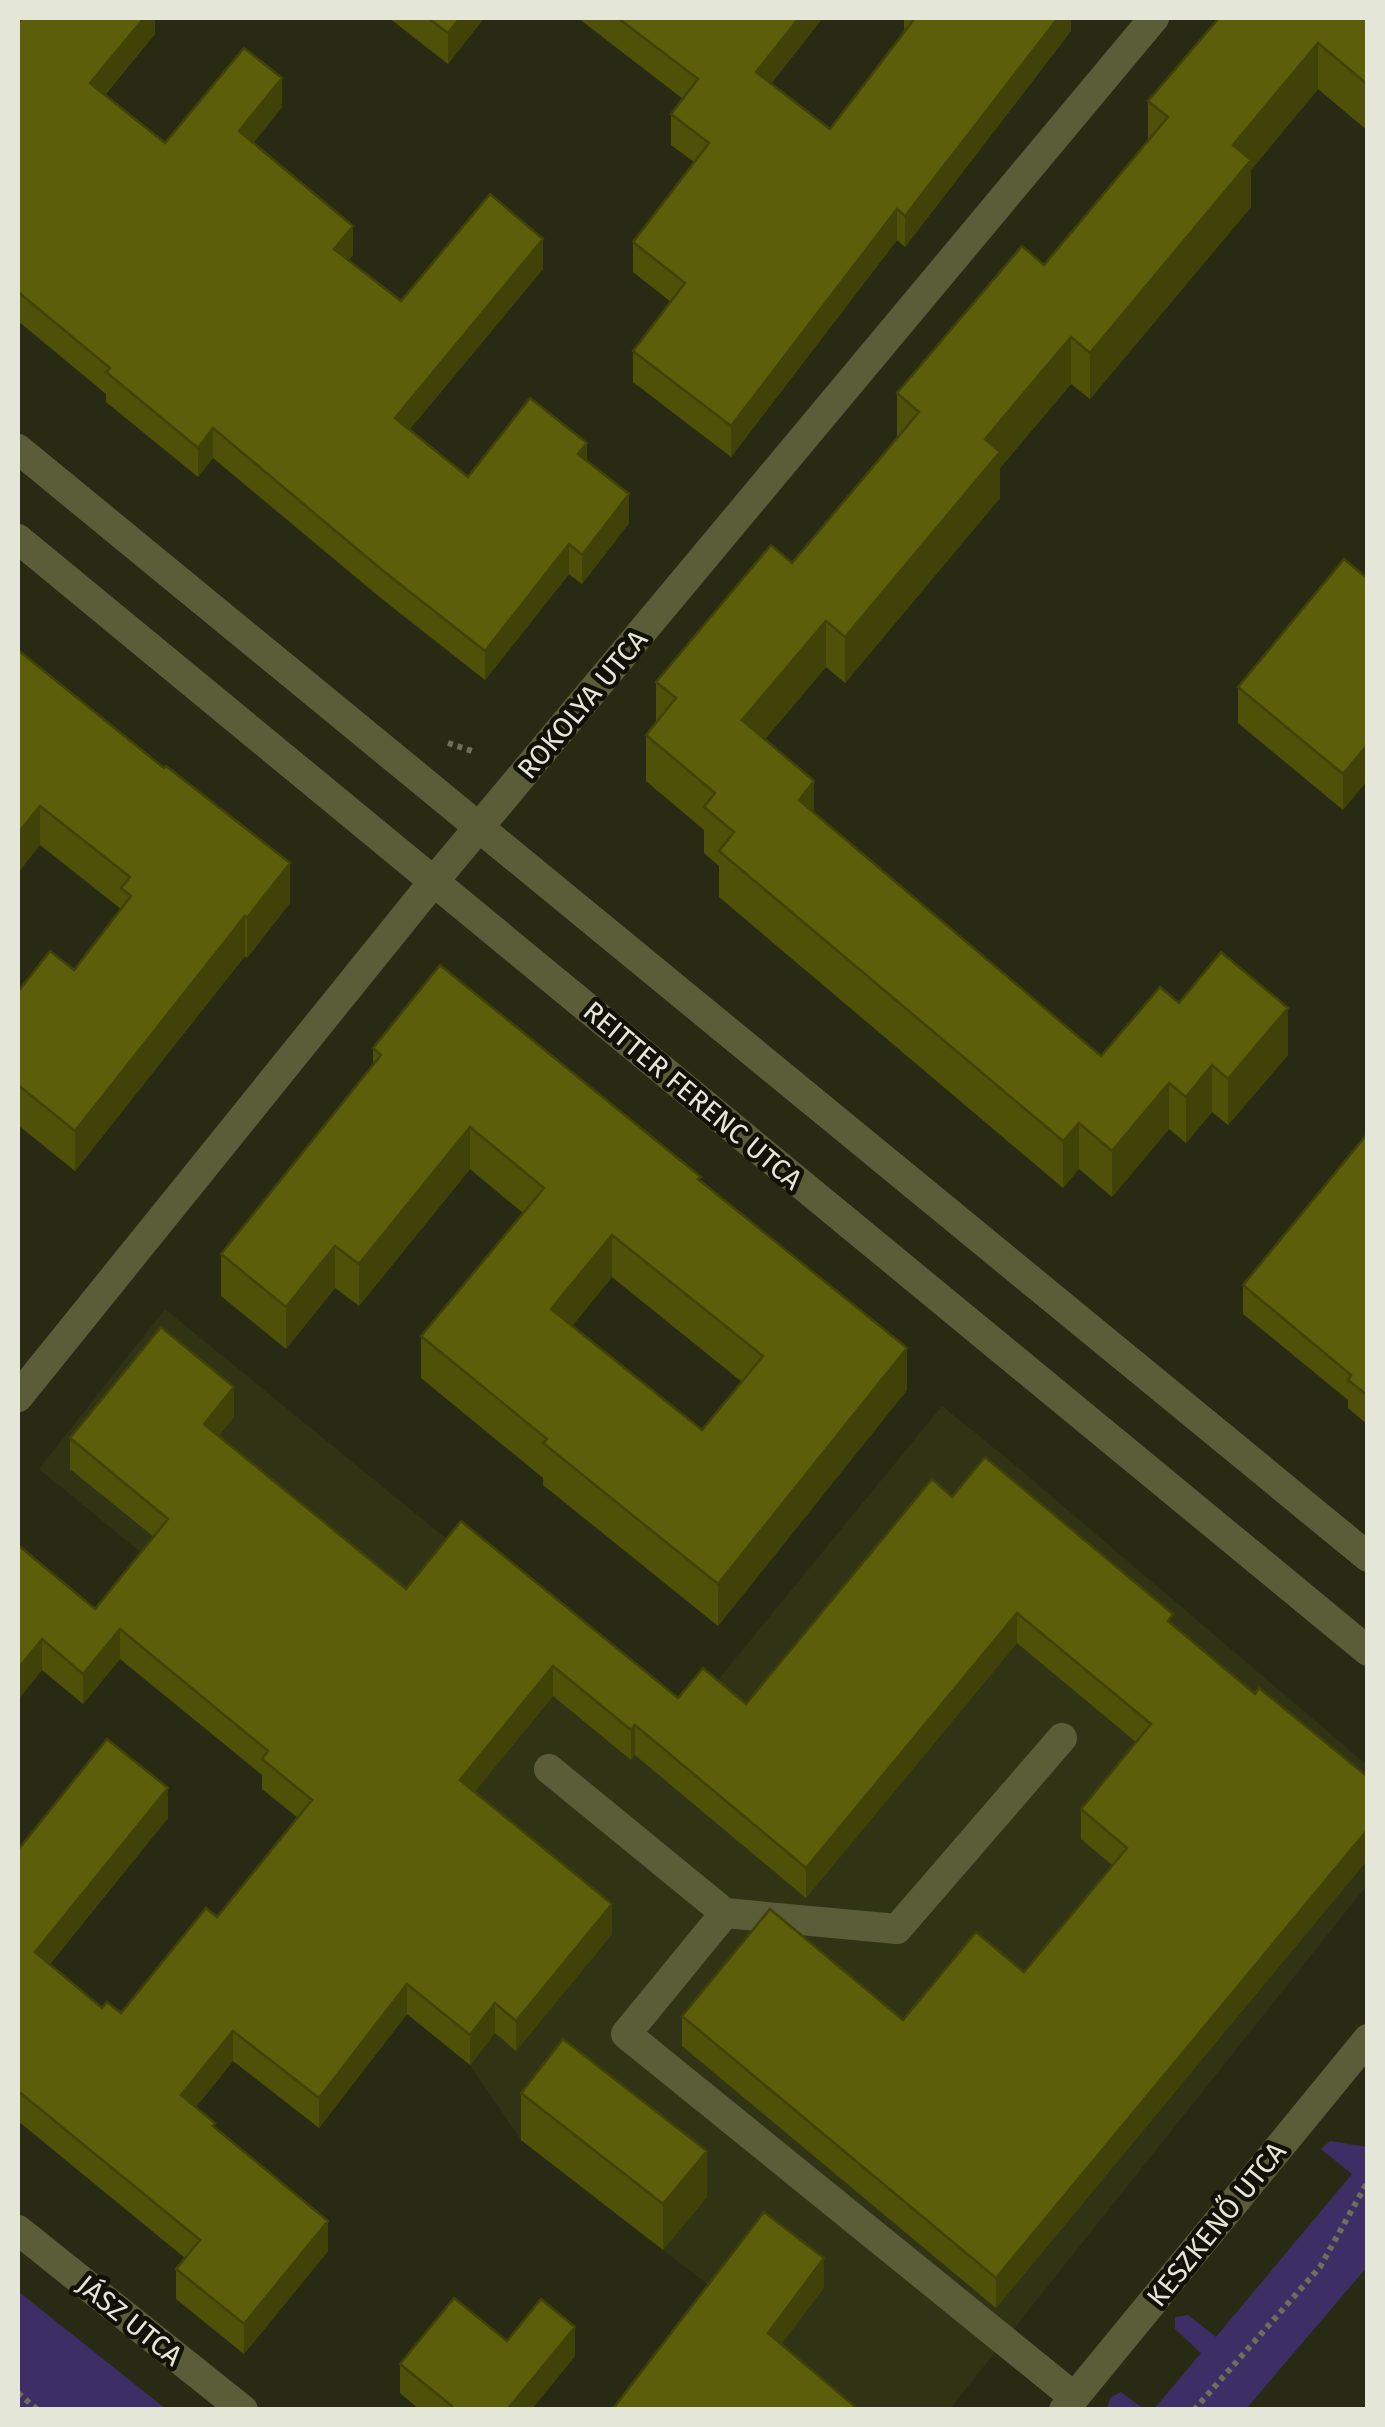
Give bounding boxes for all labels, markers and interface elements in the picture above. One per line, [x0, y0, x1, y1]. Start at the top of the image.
street label: ROKOLYA UTCA [511, 623, 654, 785]
street label: REITTER FERENC UTCA [577, 994, 809, 1196]
street label: KESZKENŐ UTCA [1139, 2135, 1293, 2313]
street label: JÁSZ UTCA [71, 2268, 189, 2373]

